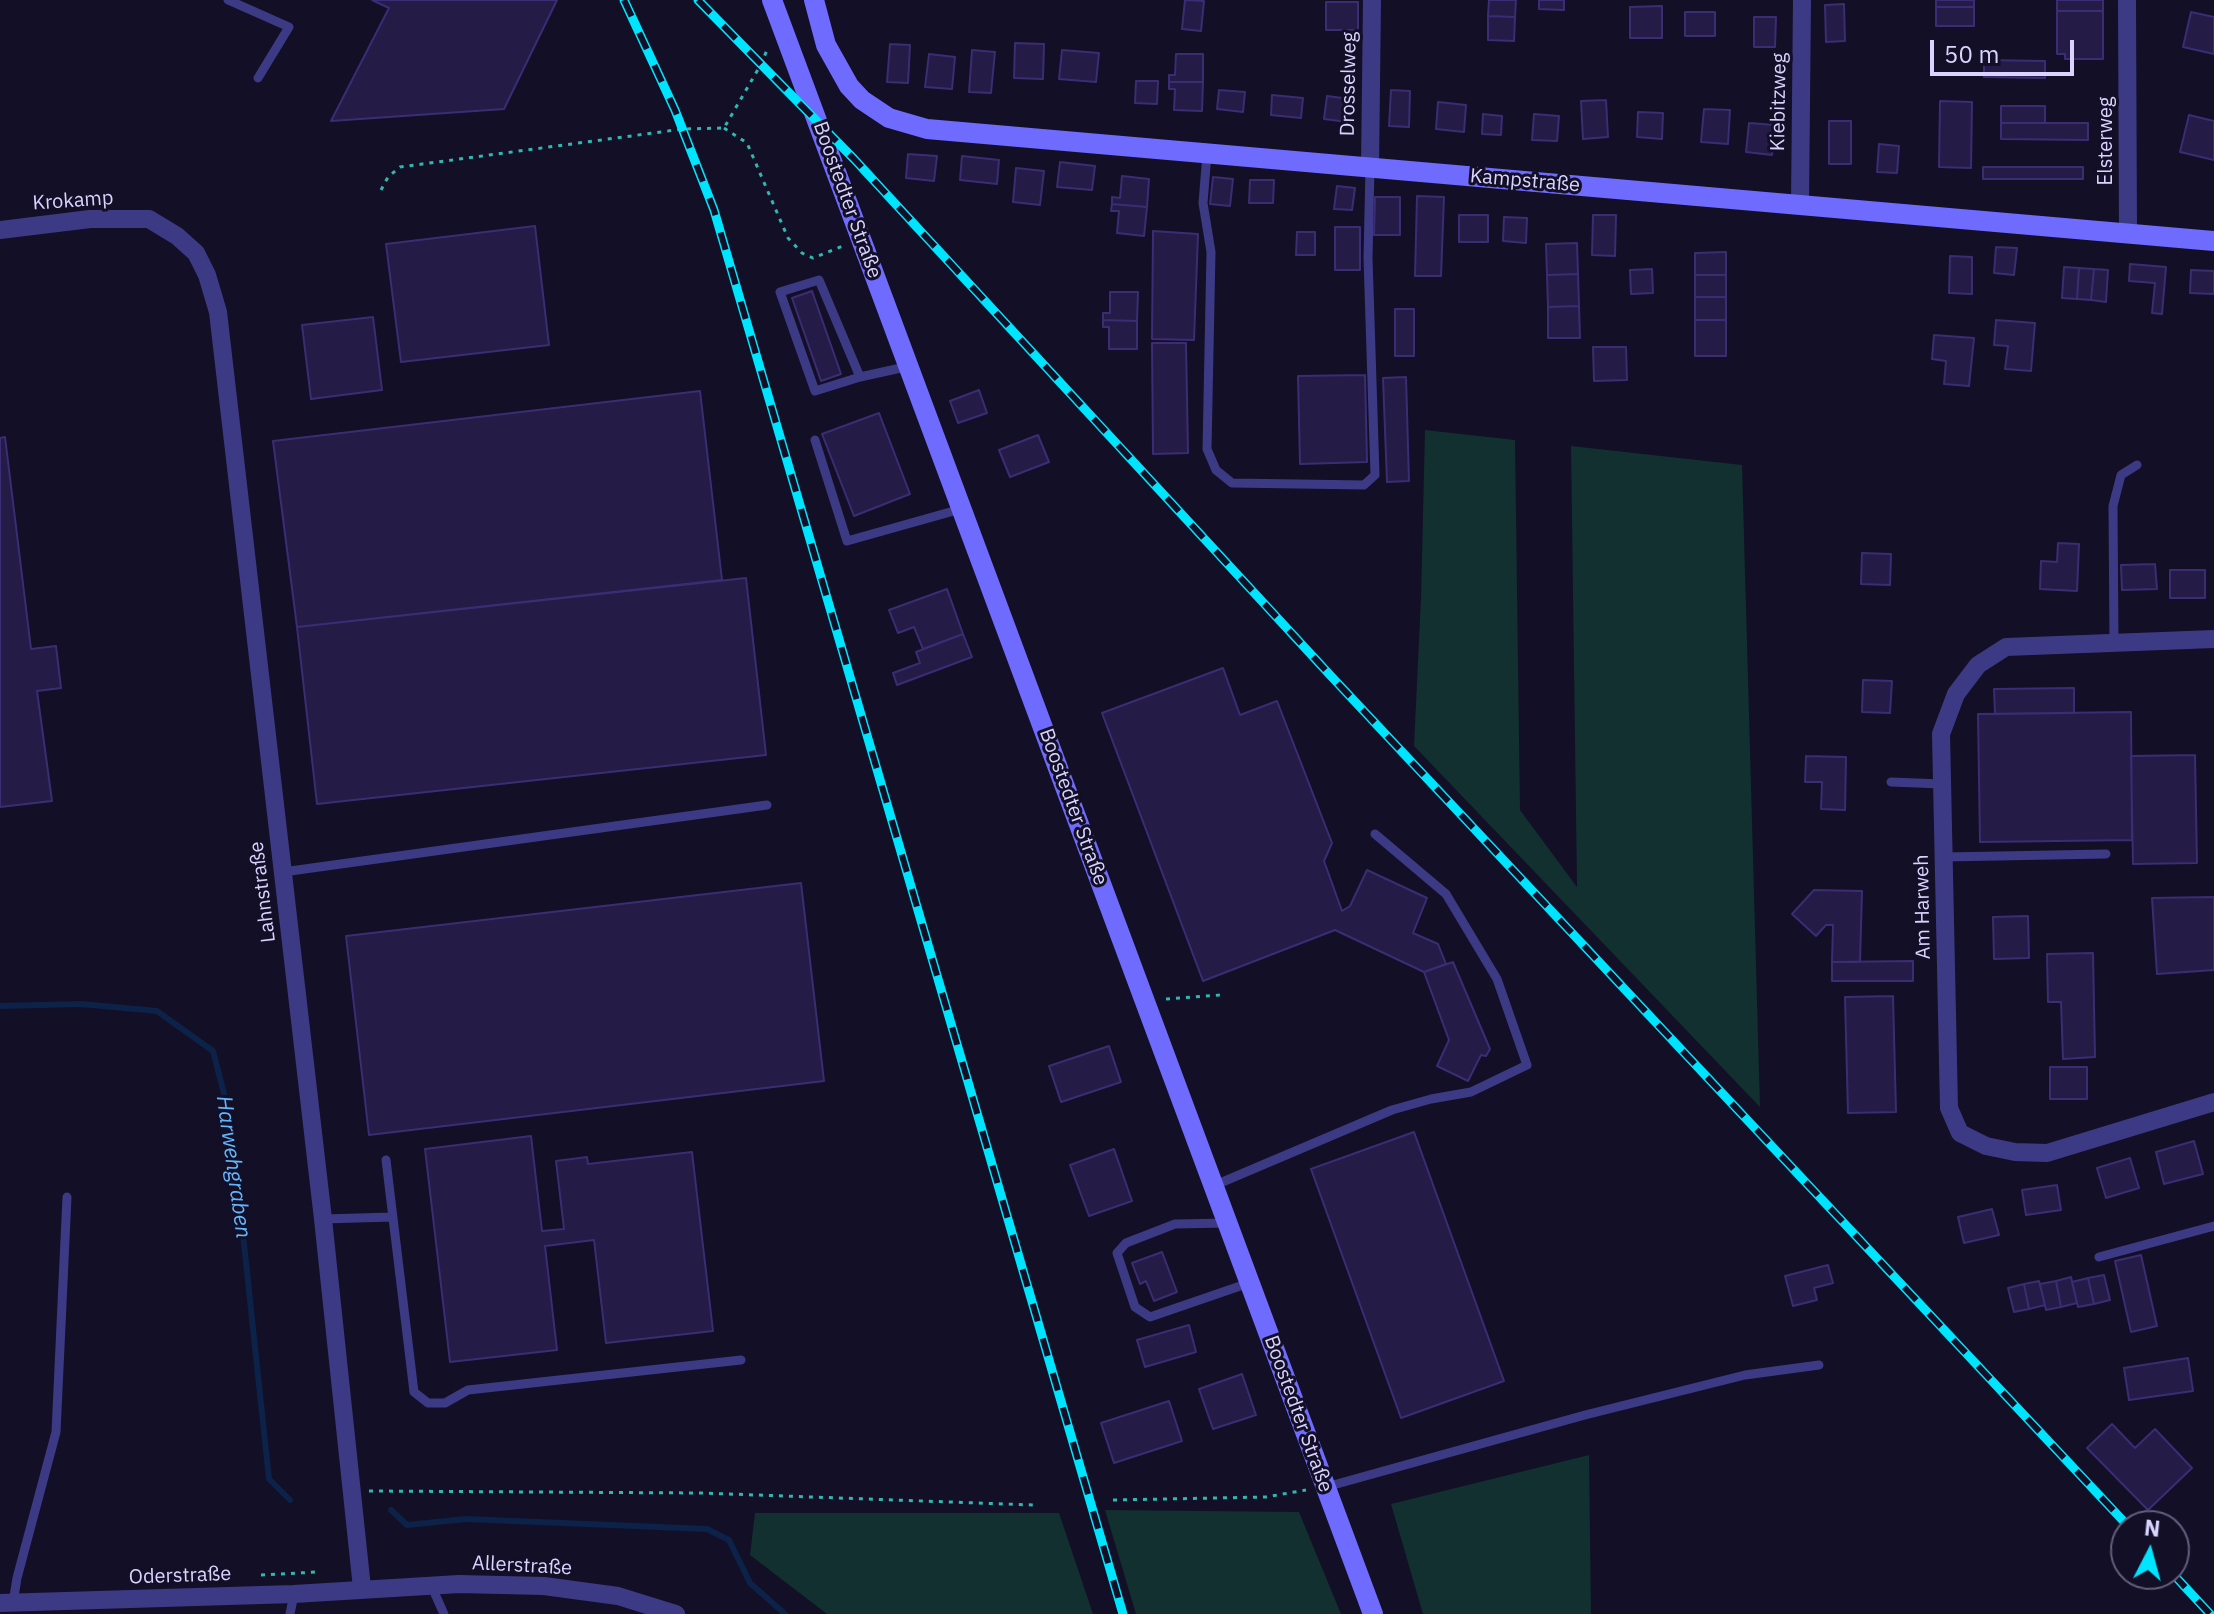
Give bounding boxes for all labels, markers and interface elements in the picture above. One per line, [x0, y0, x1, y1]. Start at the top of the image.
scale bar [1934, 24, 2078, 74]
street label: Drosselweg [1336, 32, 1362, 136]
text: 50 m [1944, 38, 1999, 70]
street label: Kiebitzweg [1766, 53, 1792, 151]
street label: Elsterweg [2094, 97, 2118, 185]
street label: Boostedter Straße [808, 118, 886, 282]
street label: Kampstraße [1469, 164, 1581, 198]
street label: Krokamp [32, 186, 114, 216]
street label: Boostedter Straße [1034, 725, 1112, 889]
street label: Lahnstraße [245, 840, 281, 944]
street label: Am Harweh [1910, 854, 1936, 960]
water label: Harwehgraben [210, 1094, 256, 1240]
street label: Boostedter Straße [1259, 1332, 1337, 1496]
north arrow [2110, 1510, 2190, 1590]
text: N [2143, 1512, 2162, 1543]
street label: Allerstraße [471, 1551, 573, 1581]
street label: Oderstraße [128, 1562, 232, 1590]

